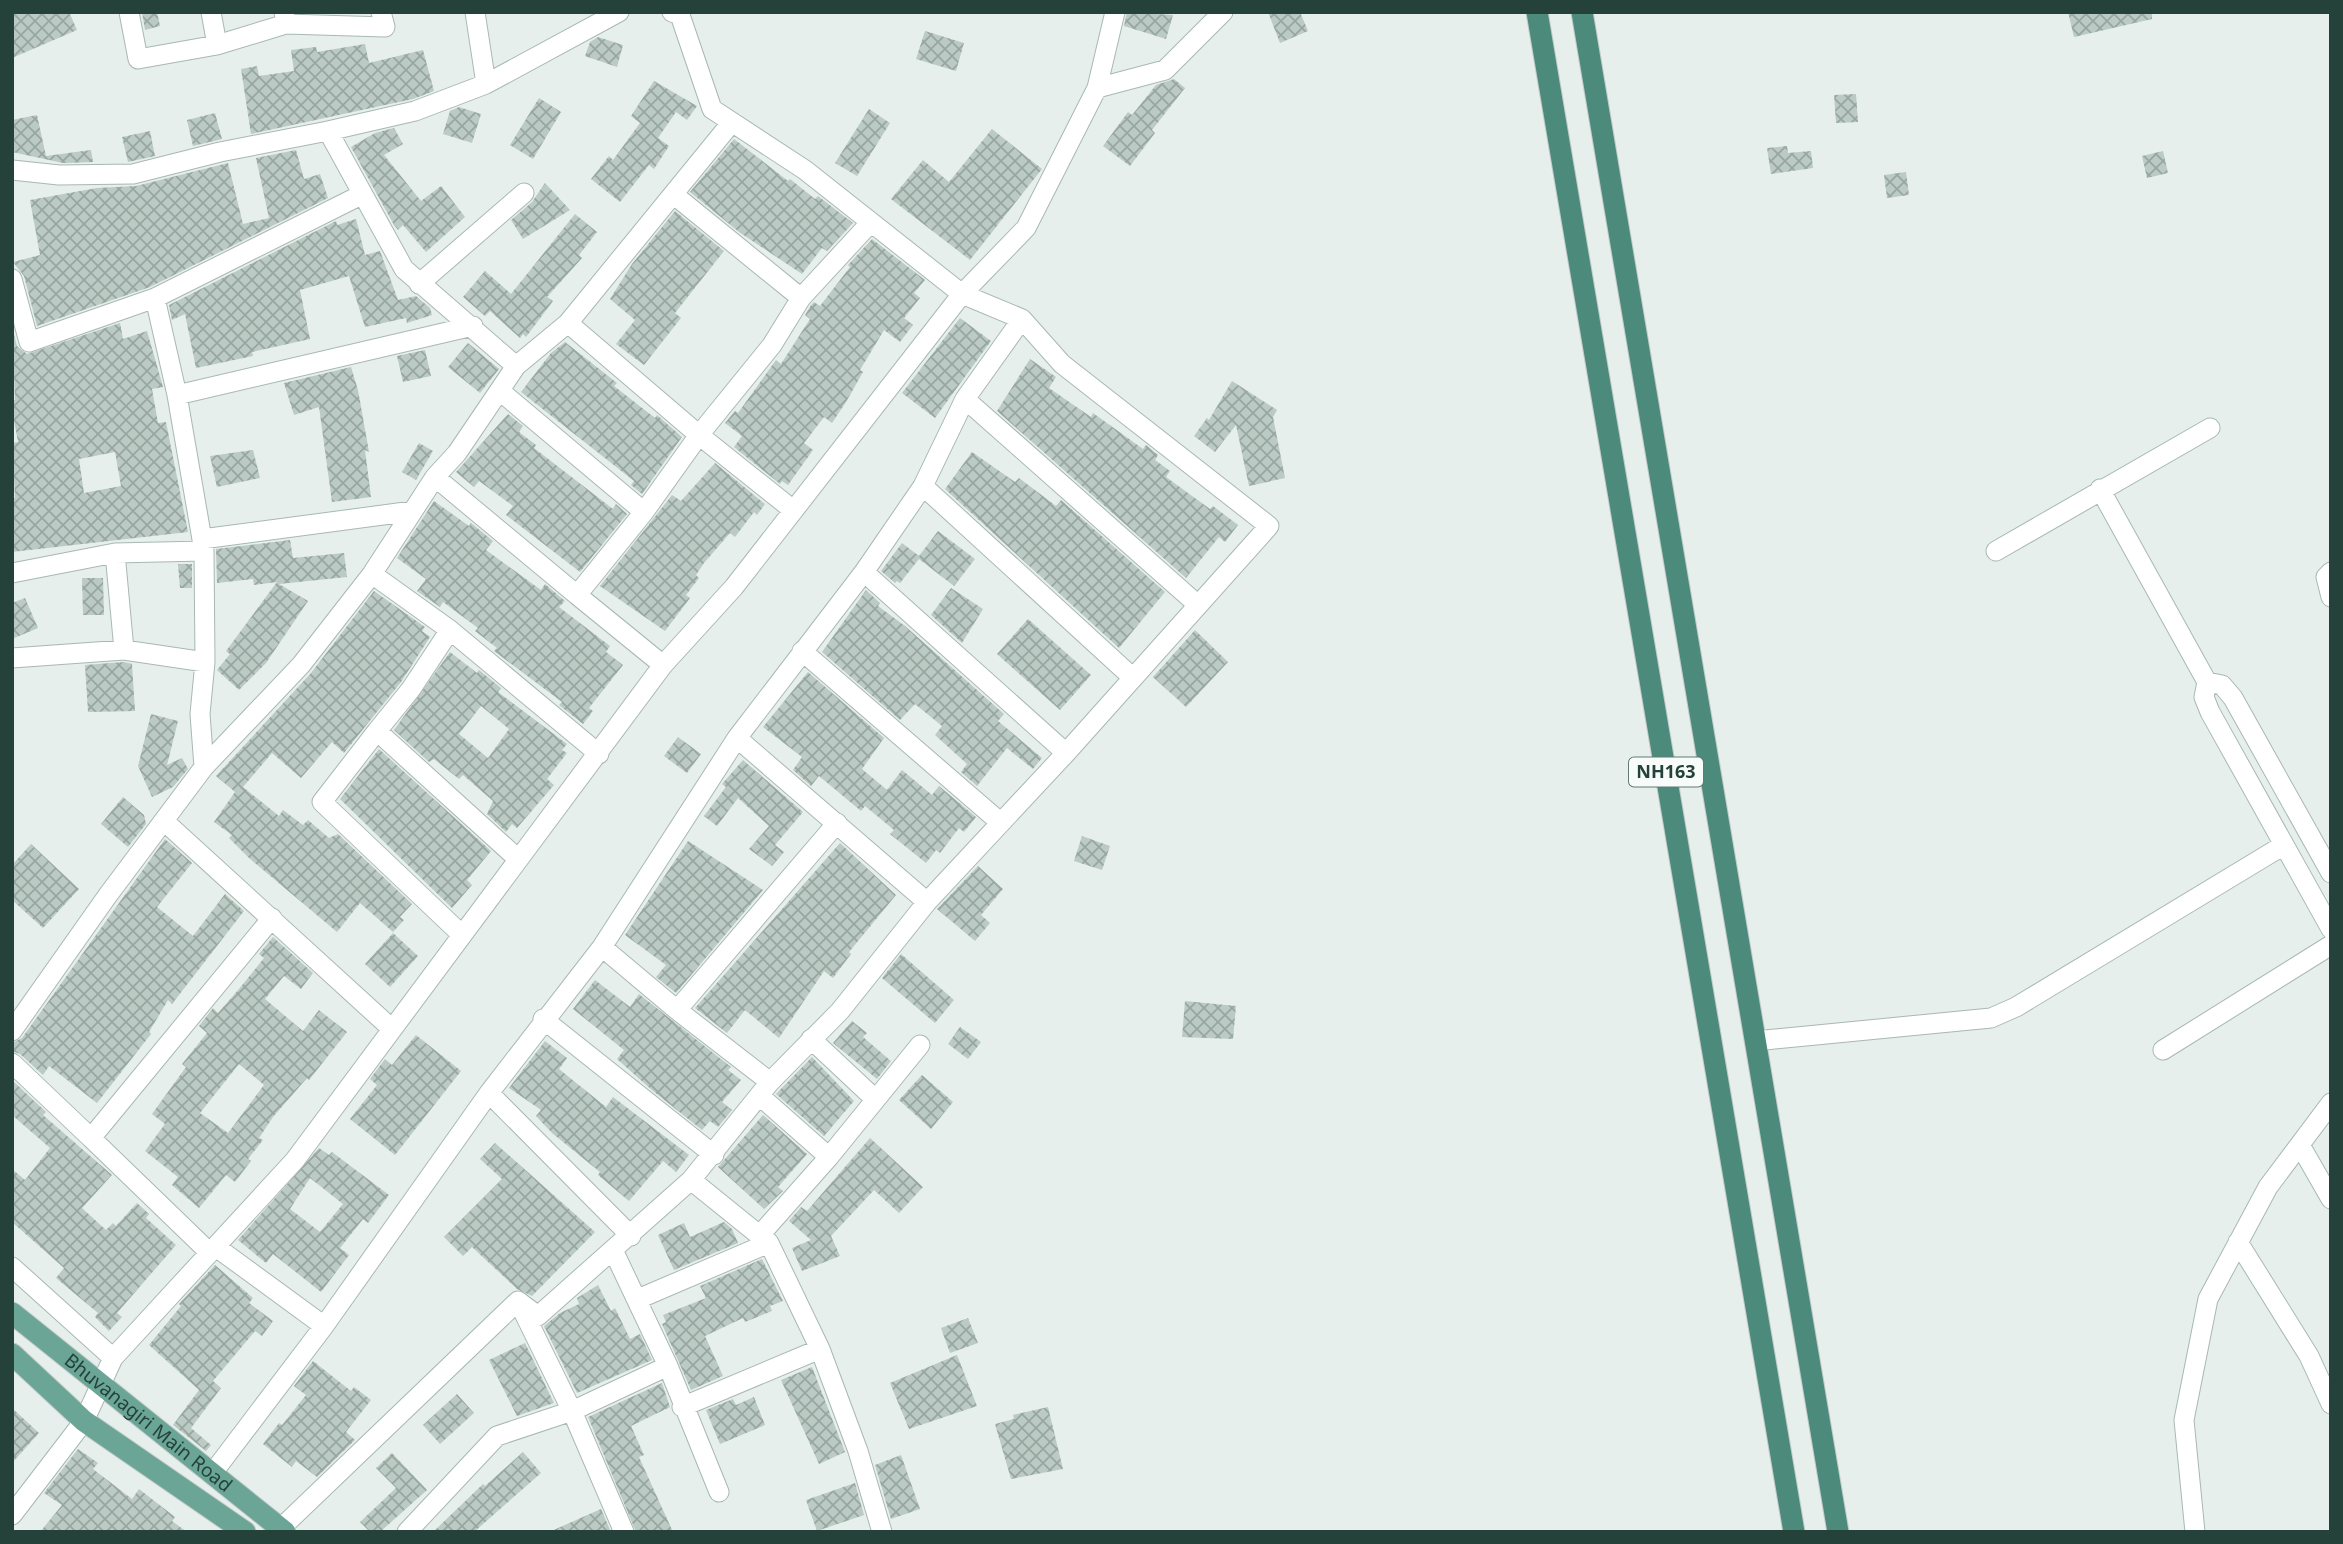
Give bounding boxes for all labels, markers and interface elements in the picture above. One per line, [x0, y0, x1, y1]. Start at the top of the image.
road number: NH163 [1629, 758, 1703, 786]
street label: Bhuvanagiri Main Road [59, 1347, 238, 1498]

